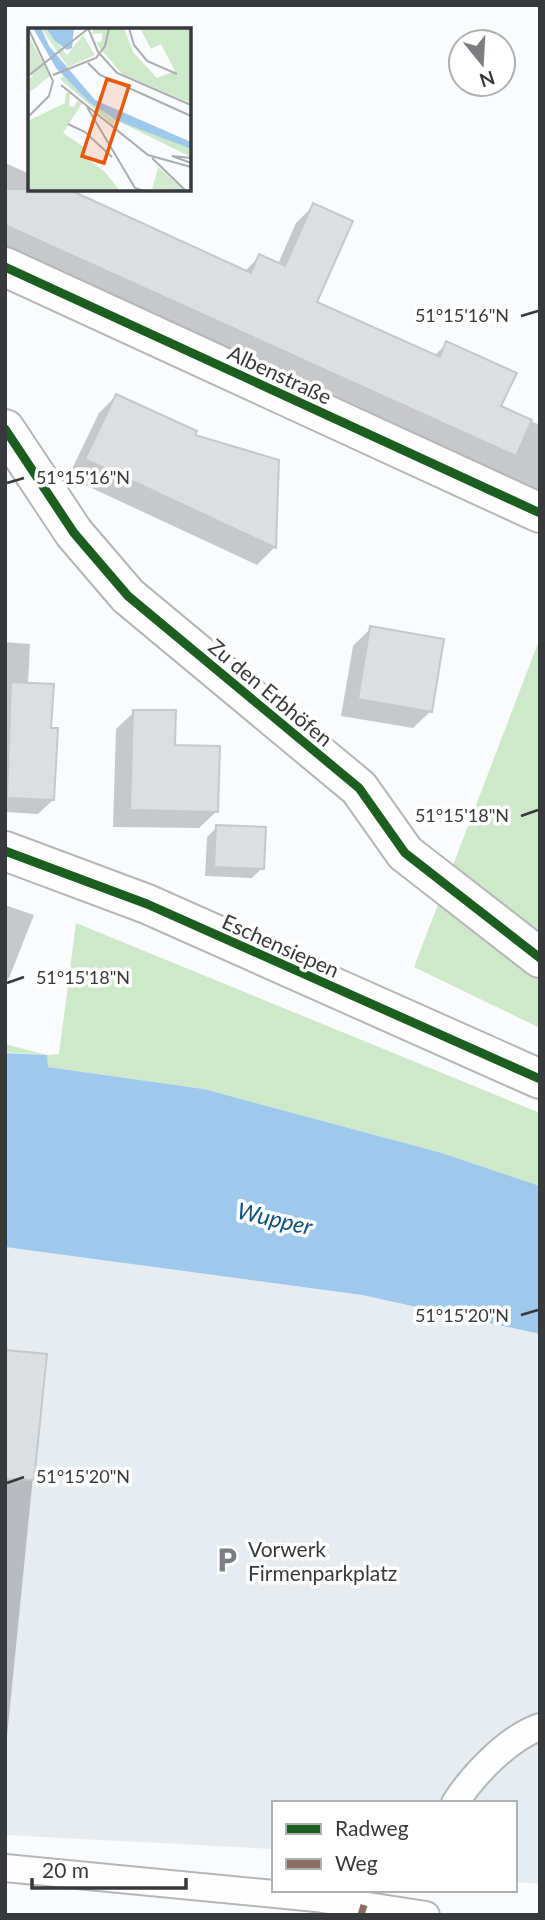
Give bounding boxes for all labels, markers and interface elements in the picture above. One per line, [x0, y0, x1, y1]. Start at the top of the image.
inset map [28, 28, 191, 191]
north arrow [447, 28, 517, 98]
text: N [477, 66, 498, 93]
text: 51°15'16"N [415, 304, 509, 326]
street label: Albenstraße [224, 339, 336, 409]
text: 51°15'16"N [36, 466, 130, 488]
street label: Zu den Erbhöfen [204, 633, 338, 751]
text: 51°15'18"N [415, 804, 509, 826]
street label: Eschensiepen [219, 908, 343, 982]
text: 51°15'18"N [36, 966, 130, 988]
water label: Wupper [235, 1196, 317, 1241]
text: 51°15'20"N [415, 1304, 509, 1326]
text: 51°15'20"N [36, 1465, 130, 1487]
place label: Vorwerk Firmenparkplatz [248, 1536, 397, 1585]
parking icon: Vorwerk Firmenparkplatz [212, 1545, 242, 1575]
legend [272, 1801, 517, 1892]
text: Radweg [335, 1815, 409, 1840]
scale bar [32, 1846, 186, 1890]
text: Weg [335, 1850, 378, 1875]
text: 20 m [42, 1857, 89, 1882]

